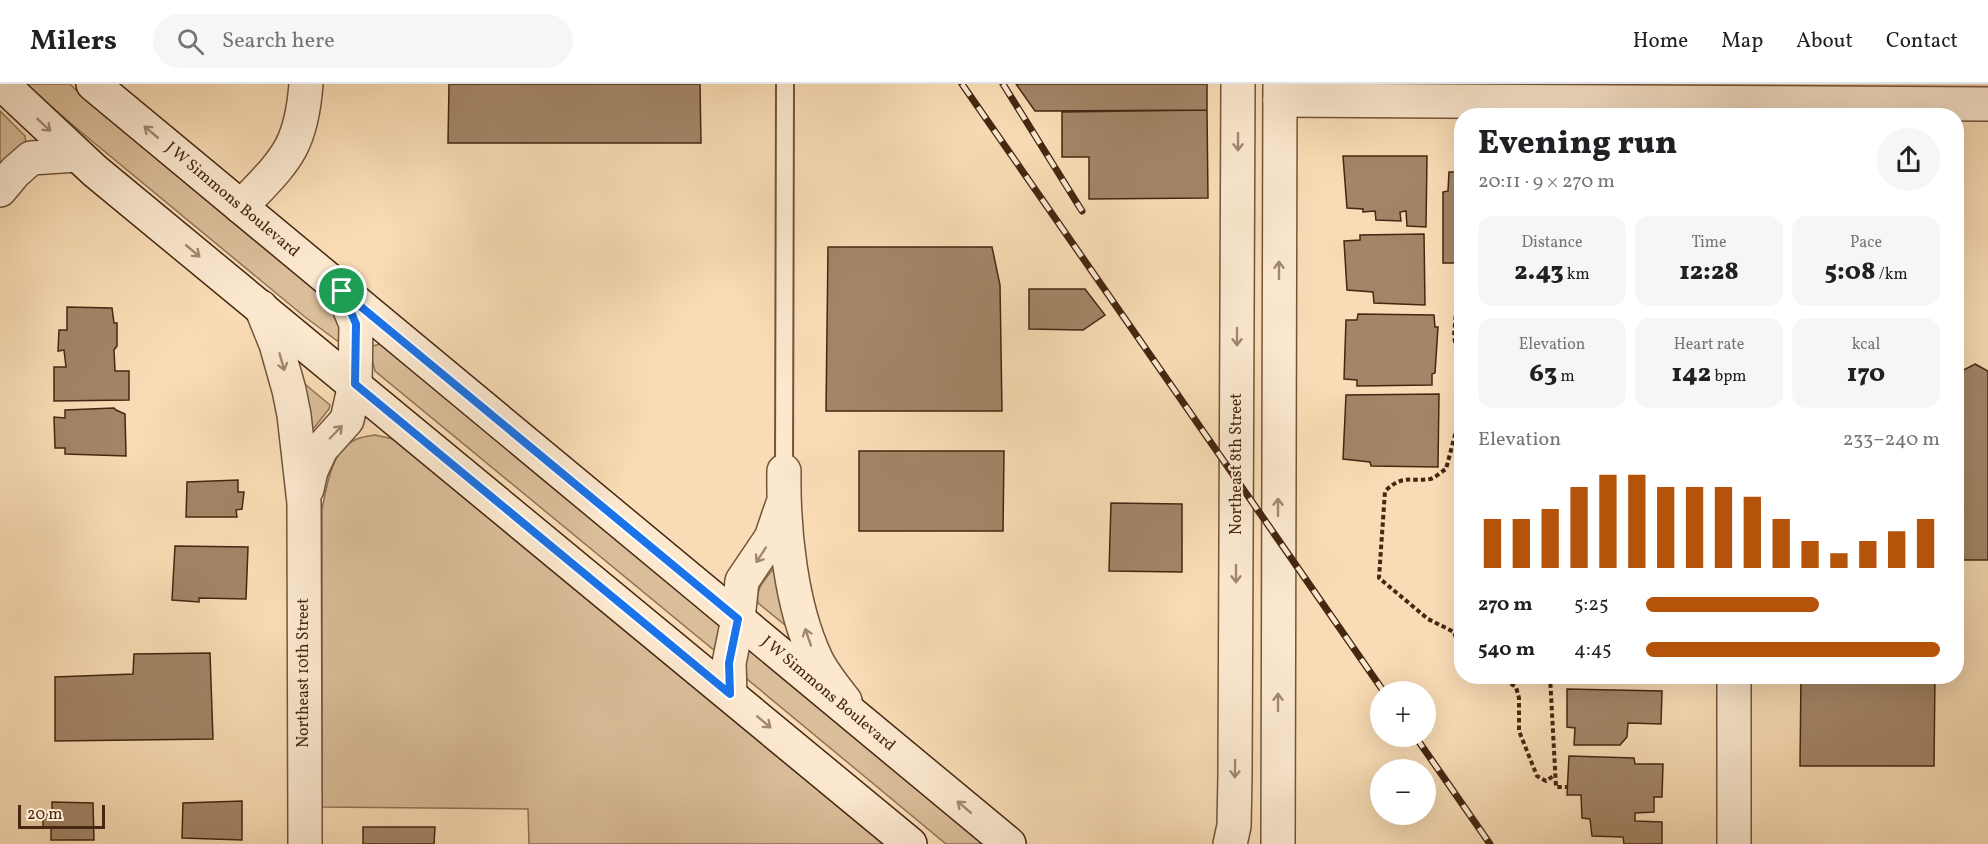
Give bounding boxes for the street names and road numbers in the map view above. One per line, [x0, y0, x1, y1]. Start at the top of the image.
street label: J W Simmons Boulevard [160, 137, 304, 263]
street label: Northeast 8th Street [1226, 393, 1248, 535]
street label: Northeast 10th Street [293, 598, 315, 748]
street label: J W Simmons Boulevard [756, 631, 900, 757]

